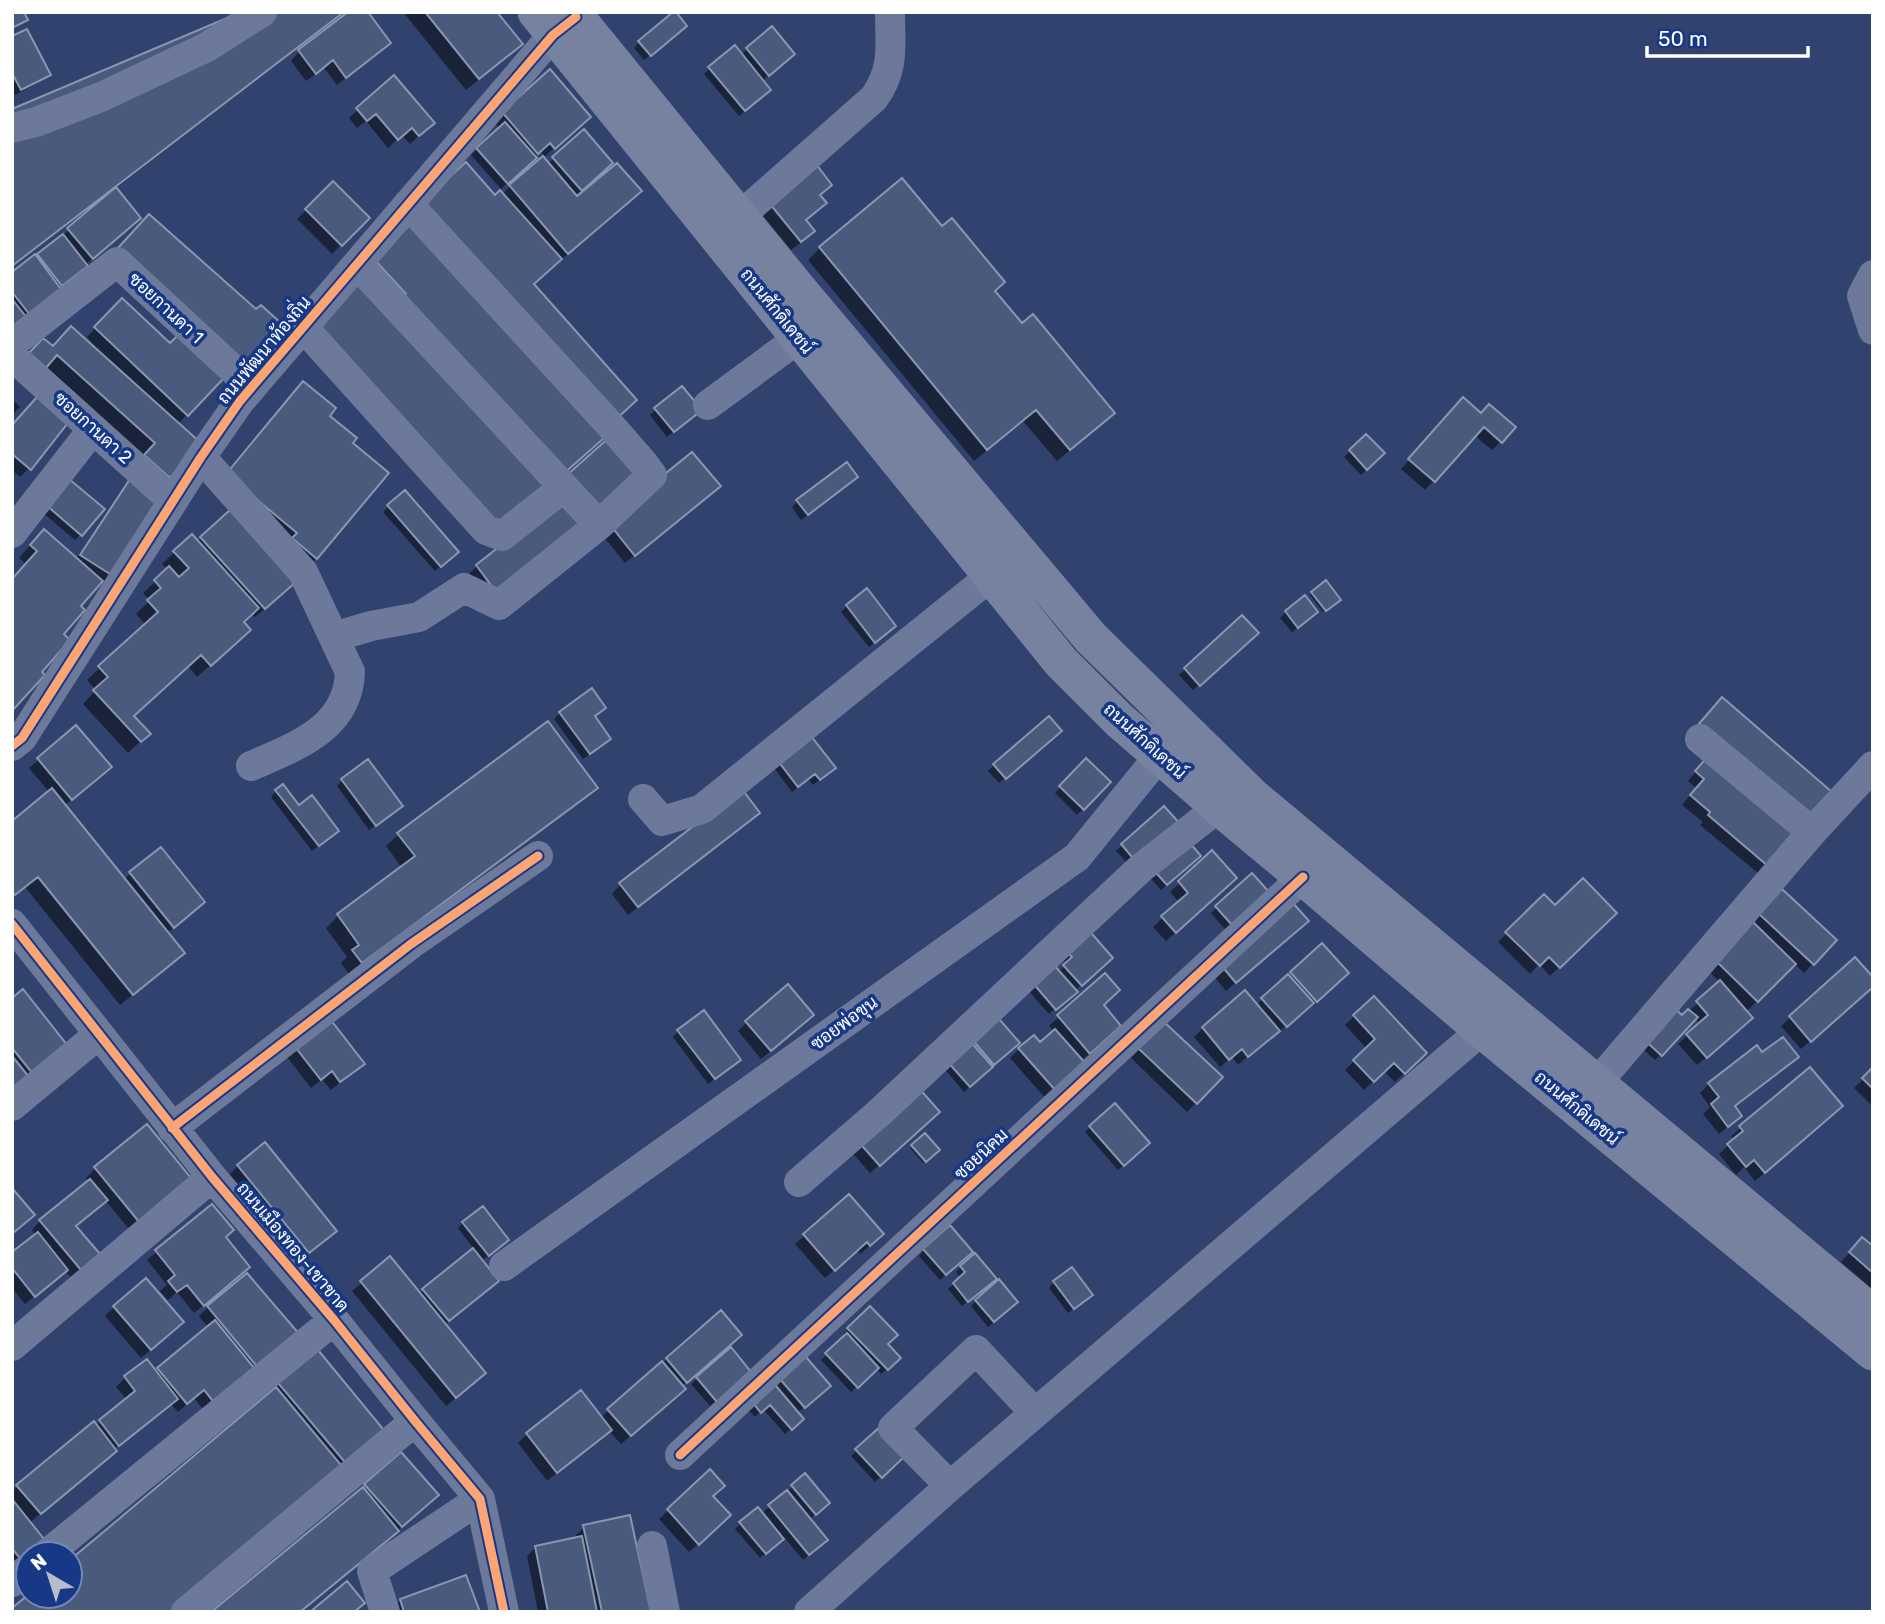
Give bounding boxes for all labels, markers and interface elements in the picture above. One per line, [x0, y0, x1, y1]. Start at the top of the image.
scale bar [1647, 14, 1808, 58]
text: 50 m [1658, 26, 1708, 51]
street label: ถนนศักดิเดชน์ [736, 262, 820, 358]
street label: ซอยกานดา 1 [124, 268, 208, 348]
street label: ถนนพัฒนาท้องถิ่น [209, 289, 315, 408]
street label: ซอยกานดา 2 [50, 387, 136, 469]
street label: ถนนศักดิเดชน์ [1099, 697, 1192, 784]
street label: ซอยพ่อขุน [806, 990, 882, 1056]
street label: ถนนศักดิเดชน์ [1530, 1065, 1625, 1150]
street label: ซอยนิคม [950, 1124, 1012, 1184]
street label: ถนนเมืองทอง-เขาขาด [232, 1177, 355, 1317]
north arrow [14, 1540, 84, 1610]
text: N [26, 1549, 51, 1575]

